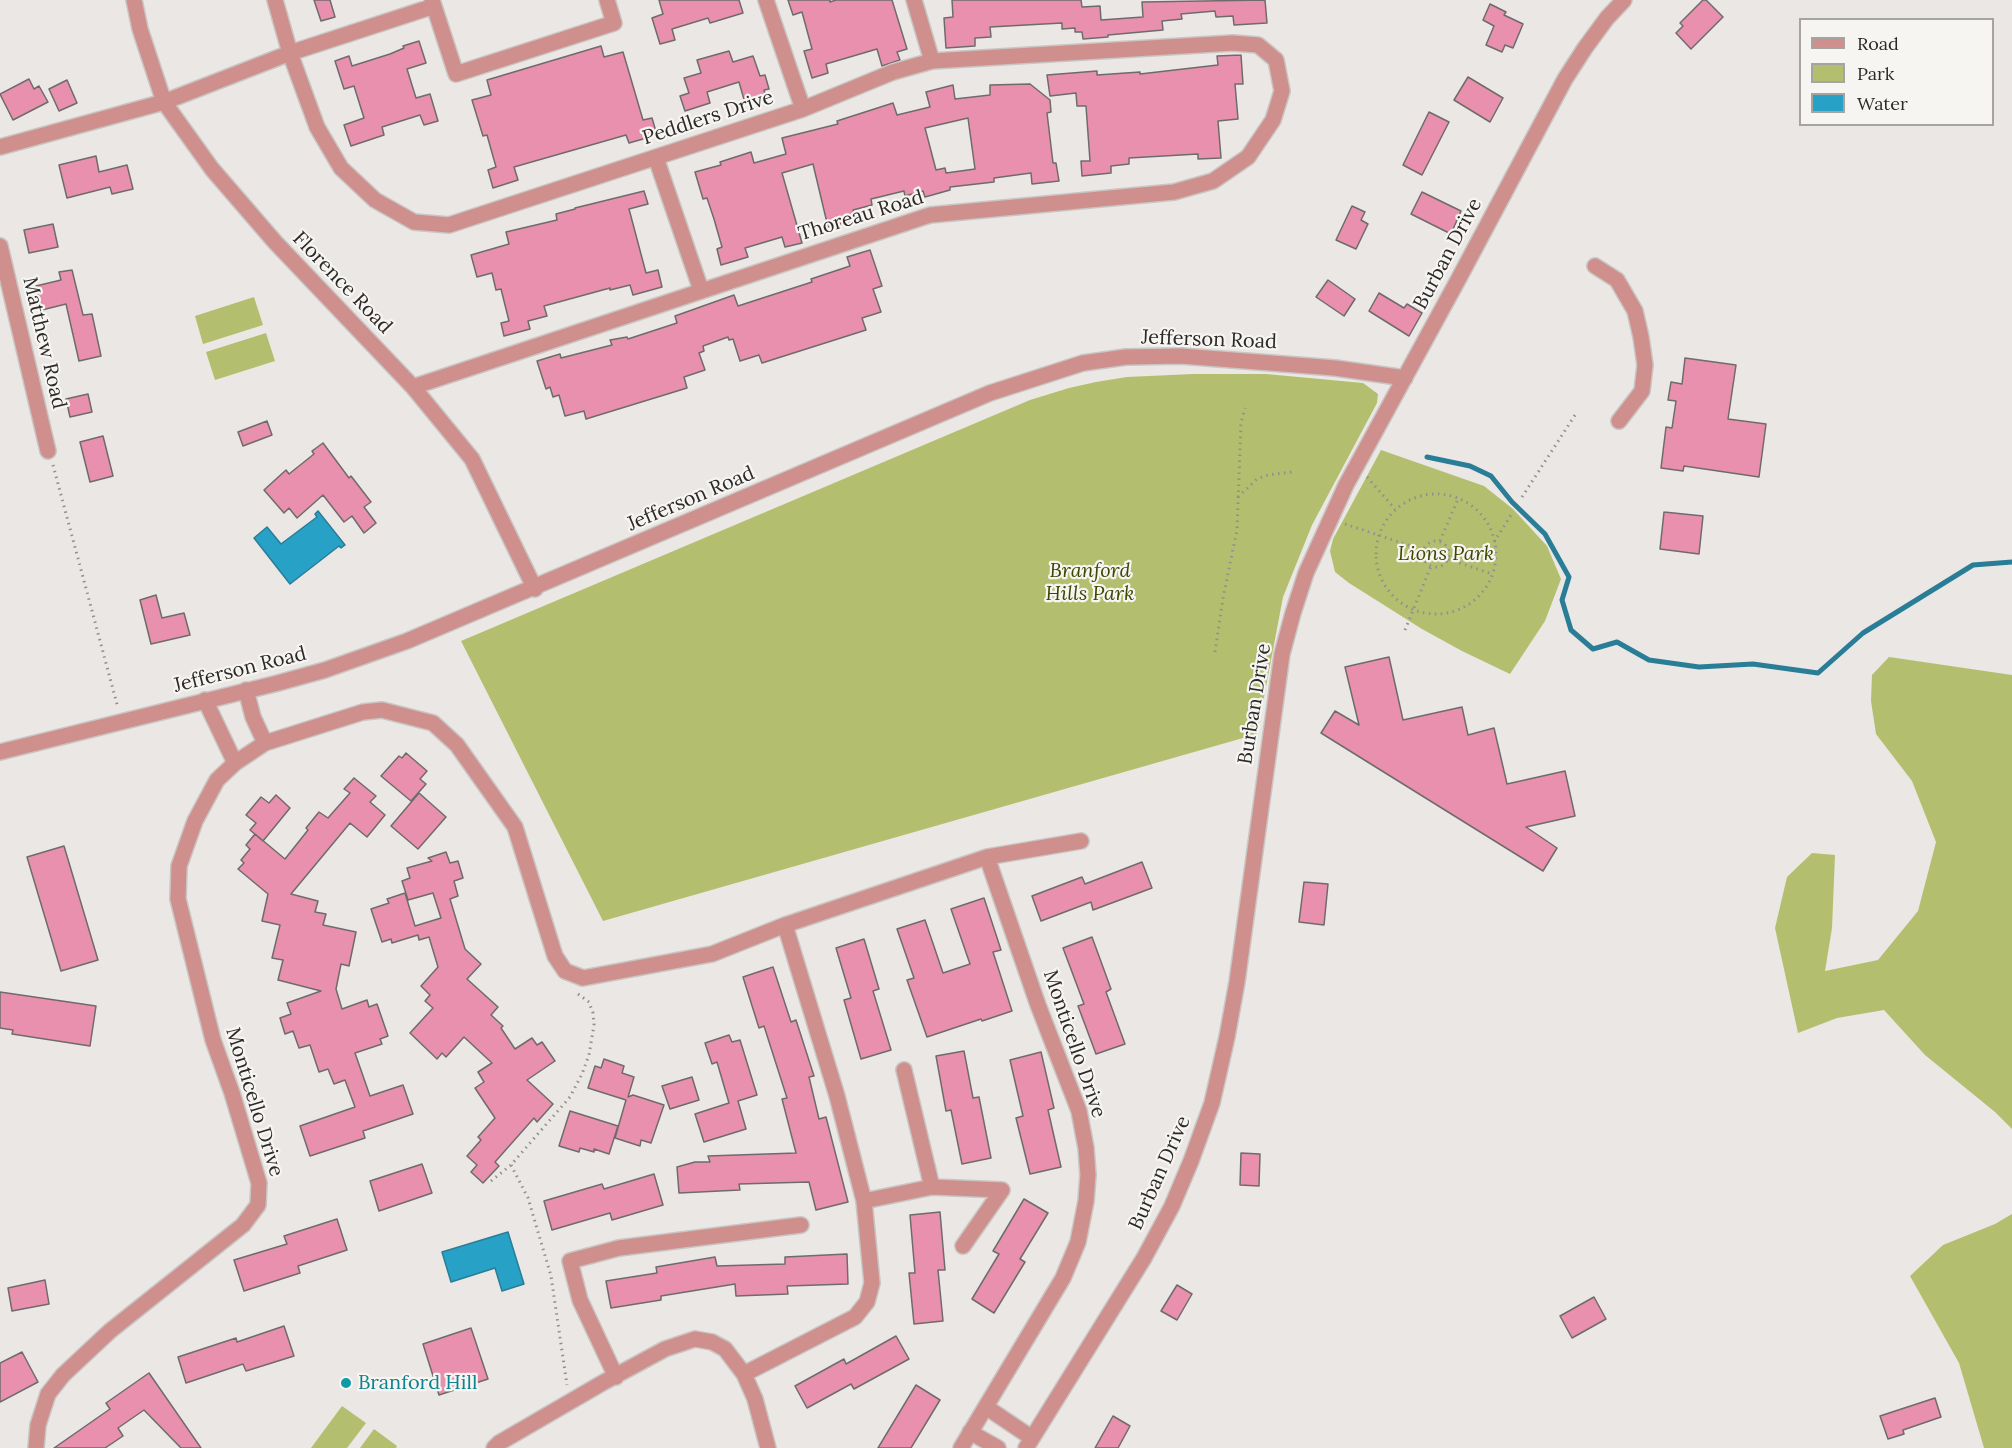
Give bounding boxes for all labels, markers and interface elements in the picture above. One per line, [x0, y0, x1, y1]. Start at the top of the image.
legend [1799, 18, 1994, 126]
text: Road [1857, 32, 1899, 55]
text: Park [1857, 62, 1894, 85]
street label: Peddlers Drive [640, 86, 776, 150]
text: Water [1857, 92, 1908, 115]
street label: Thoreau Road [796, 186, 926, 246]
street label: Burban Drive [1409, 194, 1487, 314]
street label: Florence Road [287, 227, 397, 339]
street label: Matthew Road [17, 275, 71, 411]
street label: Jefferson Road [1141, 326, 1277, 354]
street label: Jefferson Road [624, 461, 758, 537]
park label: Lions Park [1398, 542, 1494, 566]
park label: Branford Hills Park [1046, 559, 1134, 606]
street label: Jefferson Road [171, 642, 309, 698]
street label: Burban Drive [1234, 642, 1276, 766]
street label: Monticello Drive [1038, 967, 1110, 1121]
street label: Monticello Drive [220, 1025, 288, 1179]
street label: Burban Drive [1124, 1112, 1196, 1234]
place label: Branford Hill [358, 1371, 477, 1395]
marker: Branford Hill [339, 1376, 353, 1390]

